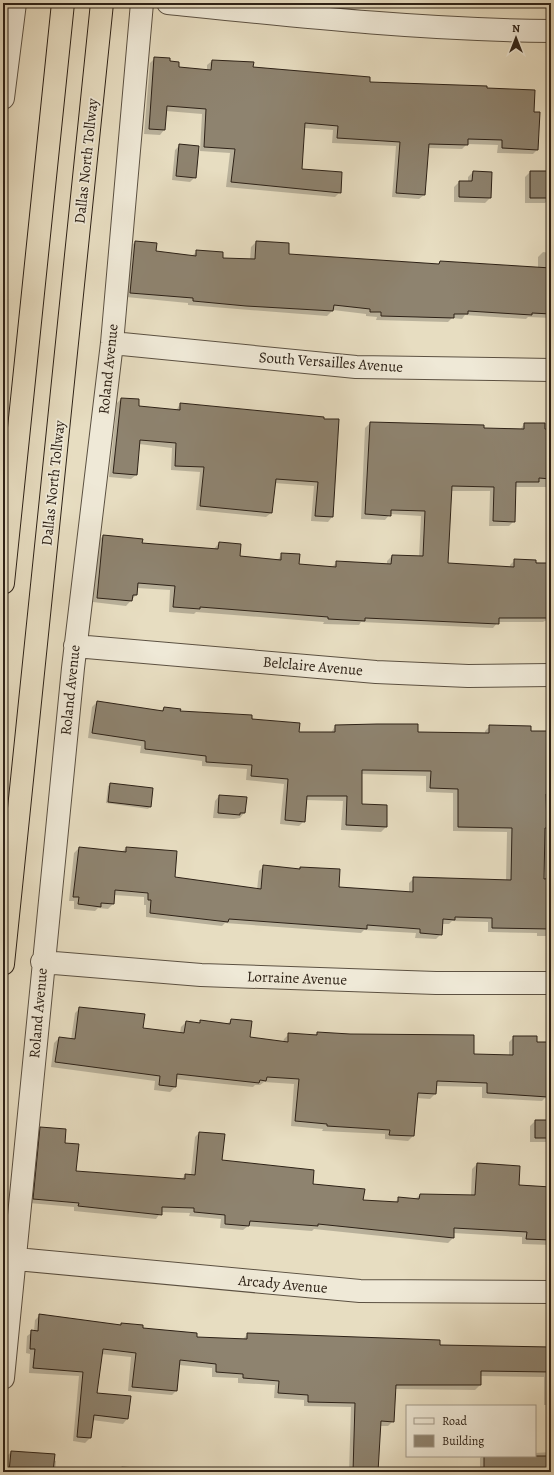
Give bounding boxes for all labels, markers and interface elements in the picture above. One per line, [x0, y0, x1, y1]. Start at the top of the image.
north arrow [496, 18, 536, 58]
text: N [512, 21, 520, 36]
street label: Dallas North Tollway [69, 97, 103, 225]
street label: Roland Avenue [93, 323, 123, 415]
street label: South Versailles Avenue [258, 347, 404, 377]
street label: Dallas North Tollway [36, 419, 70, 547]
street label: Roland Avenue [55, 644, 85, 736]
street label: Belclaire Avenue [262, 652, 364, 680]
street label: Lorraine Avenue [247, 966, 348, 990]
street label: Roland Avenue [24, 967, 52, 1059]
street label: Arcady Avenue [236, 1270, 329, 1298]
legend [406, 1405, 536, 1457]
text: Road [442, 1413, 468, 1429]
text: Building [442, 1433, 484, 1449]

